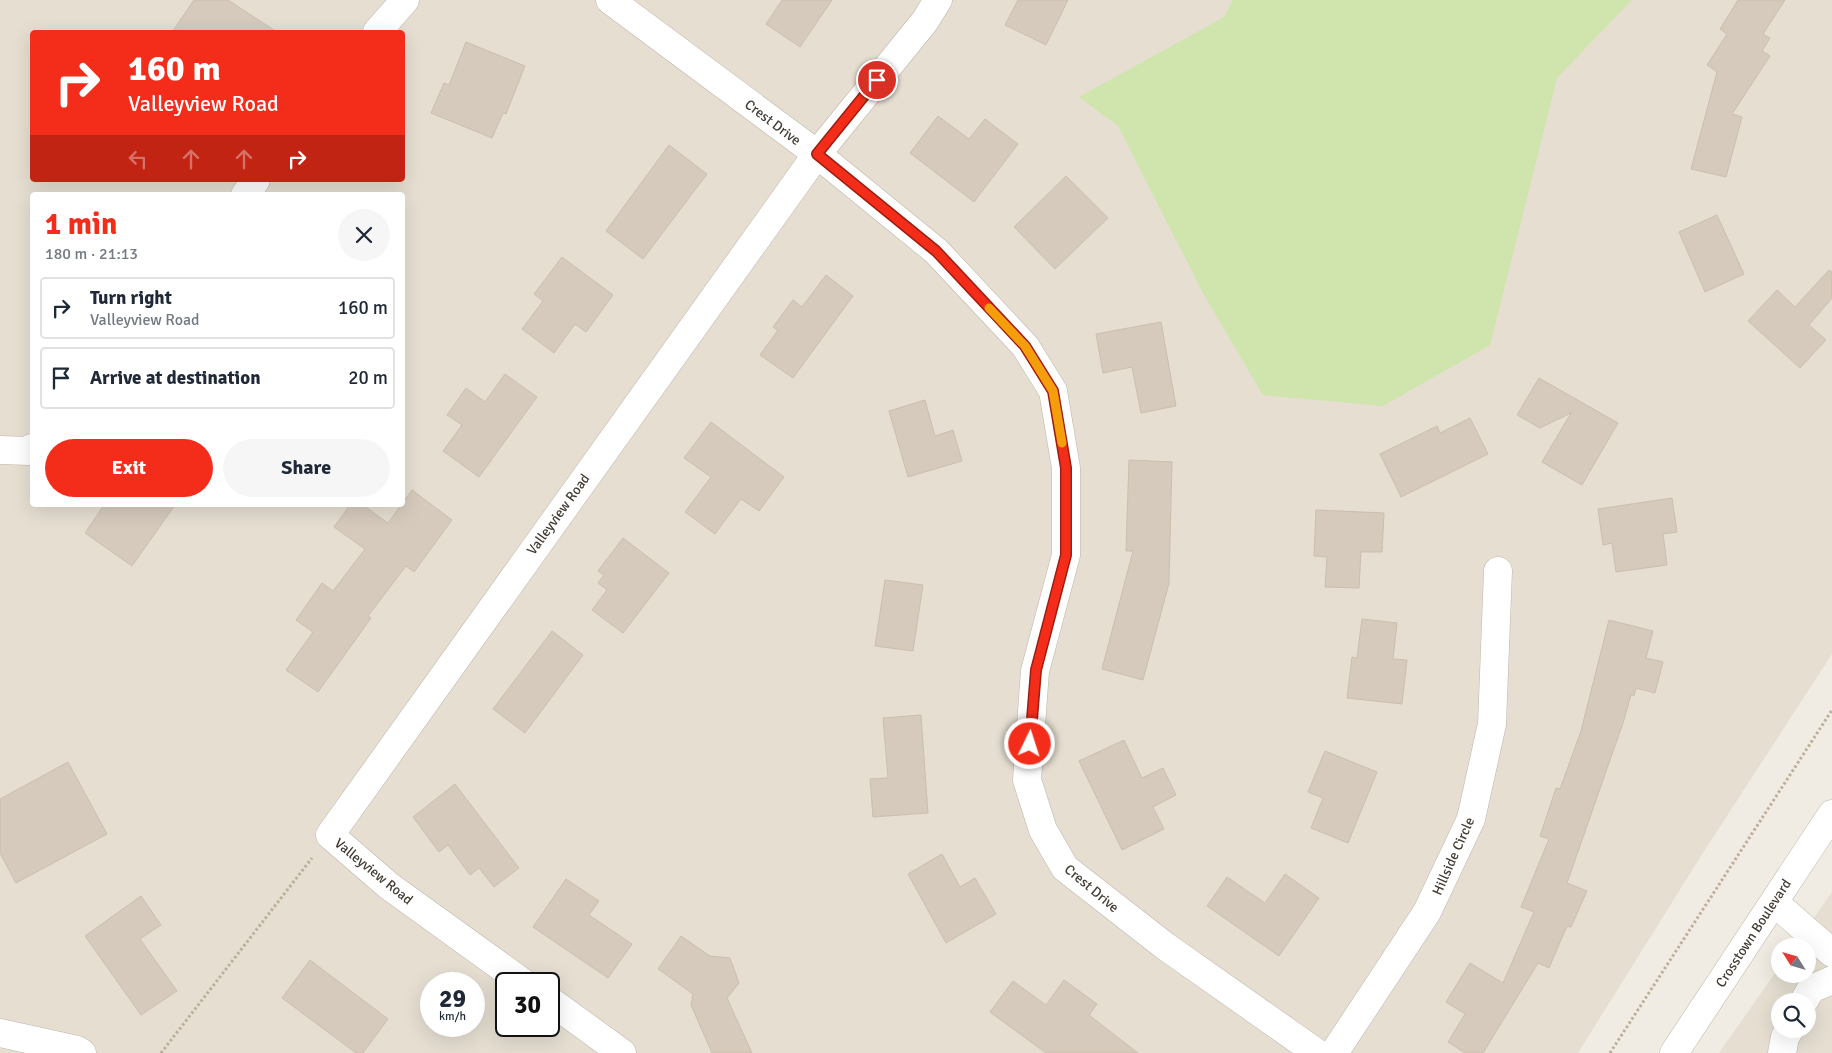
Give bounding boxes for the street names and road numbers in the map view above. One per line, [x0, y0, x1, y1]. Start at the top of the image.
street label: Crest Drive [741, 96, 804, 149]
street label: Valleyview Road [523, 471, 593, 558]
street label: Hillside Circle [1429, 815, 1478, 898]
street label: Valleyview Road [331, 835, 416, 908]
street label: Crest Drive [1061, 861, 1122, 916]
street label: Crosstown Boulevard [1712, 876, 1795, 991]

